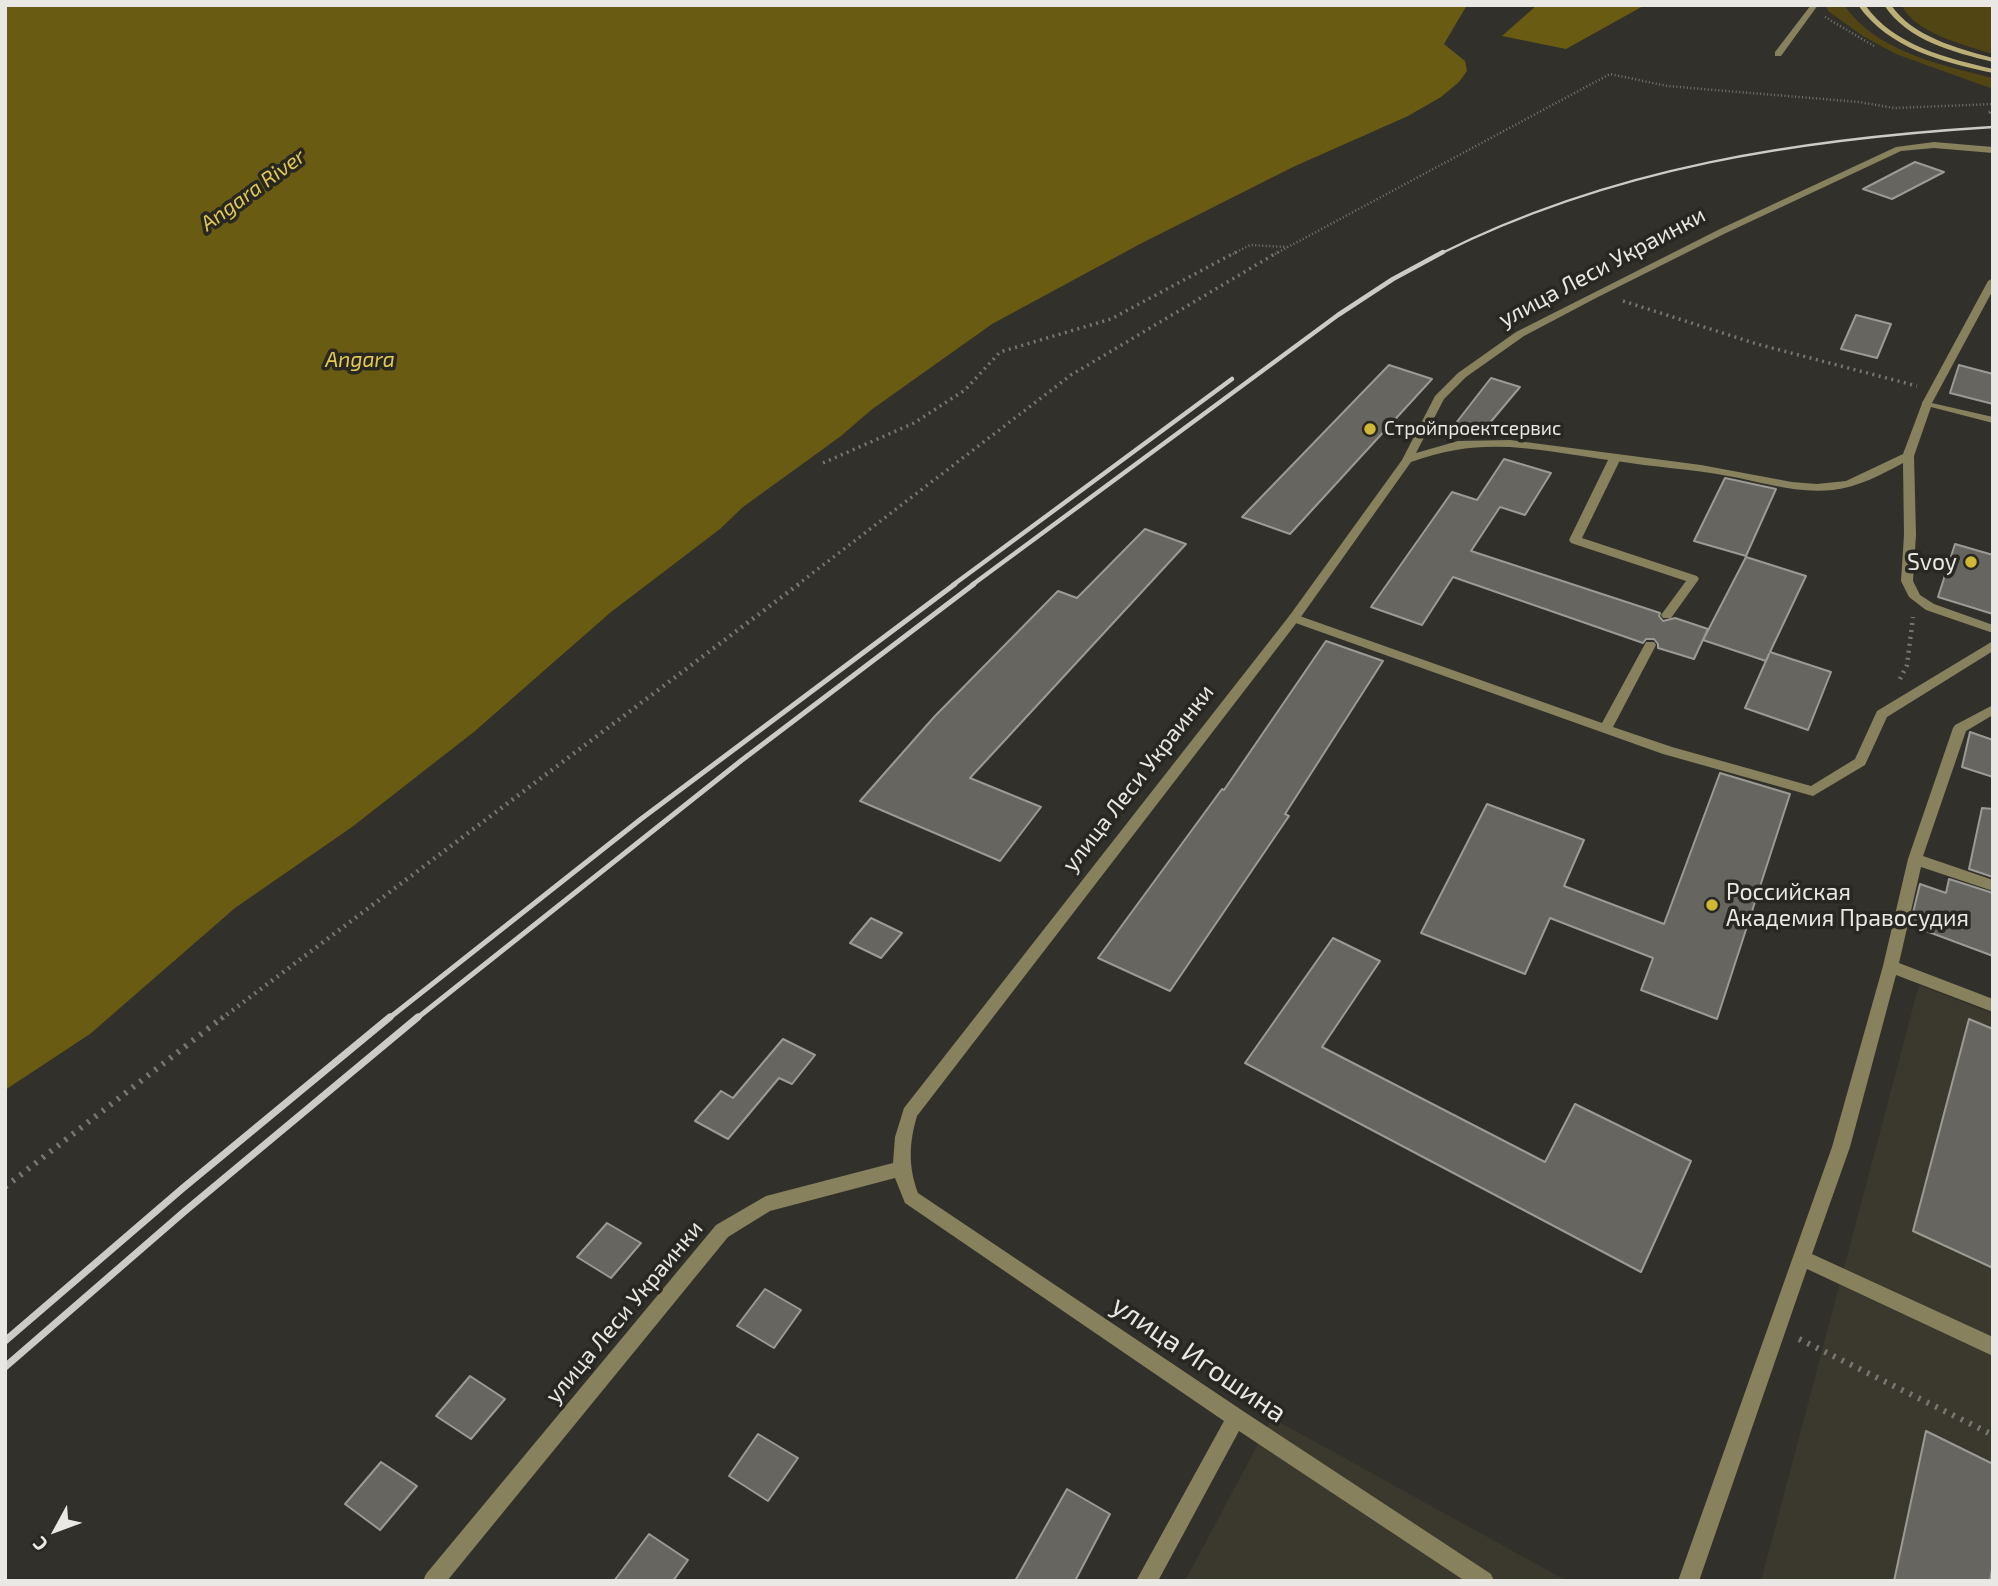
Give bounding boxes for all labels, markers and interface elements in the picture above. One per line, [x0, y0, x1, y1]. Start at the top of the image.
water label: Angara River [196, 144, 310, 236]
street label: улица Леси Украинки [1494, 201, 1710, 333]
water label: Angara [325, 347, 395, 373]
place label: Стройпроектсервис [1384, 418, 1561, 440]
marker: Стройпроектсервис [1362, 421, 1378, 437]
place label: Svoy [1907, 548, 1957, 576]
marker: Svoy [1963, 554, 1979, 570]
street label: улица Леси Украинки [1056, 679, 1220, 877]
place label: Российская Академия Правосудия [1726, 878, 1969, 932]
marker: Российская Академия Правосудия [1704, 897, 1720, 913]
street label: улица Леси Украинки [539, 1215, 709, 1409]
street label: улица Игошина [1105, 1288, 1293, 1430]
north arrow [21, 1495, 91, 1565]
text: С [27, 1532, 52, 1556]

